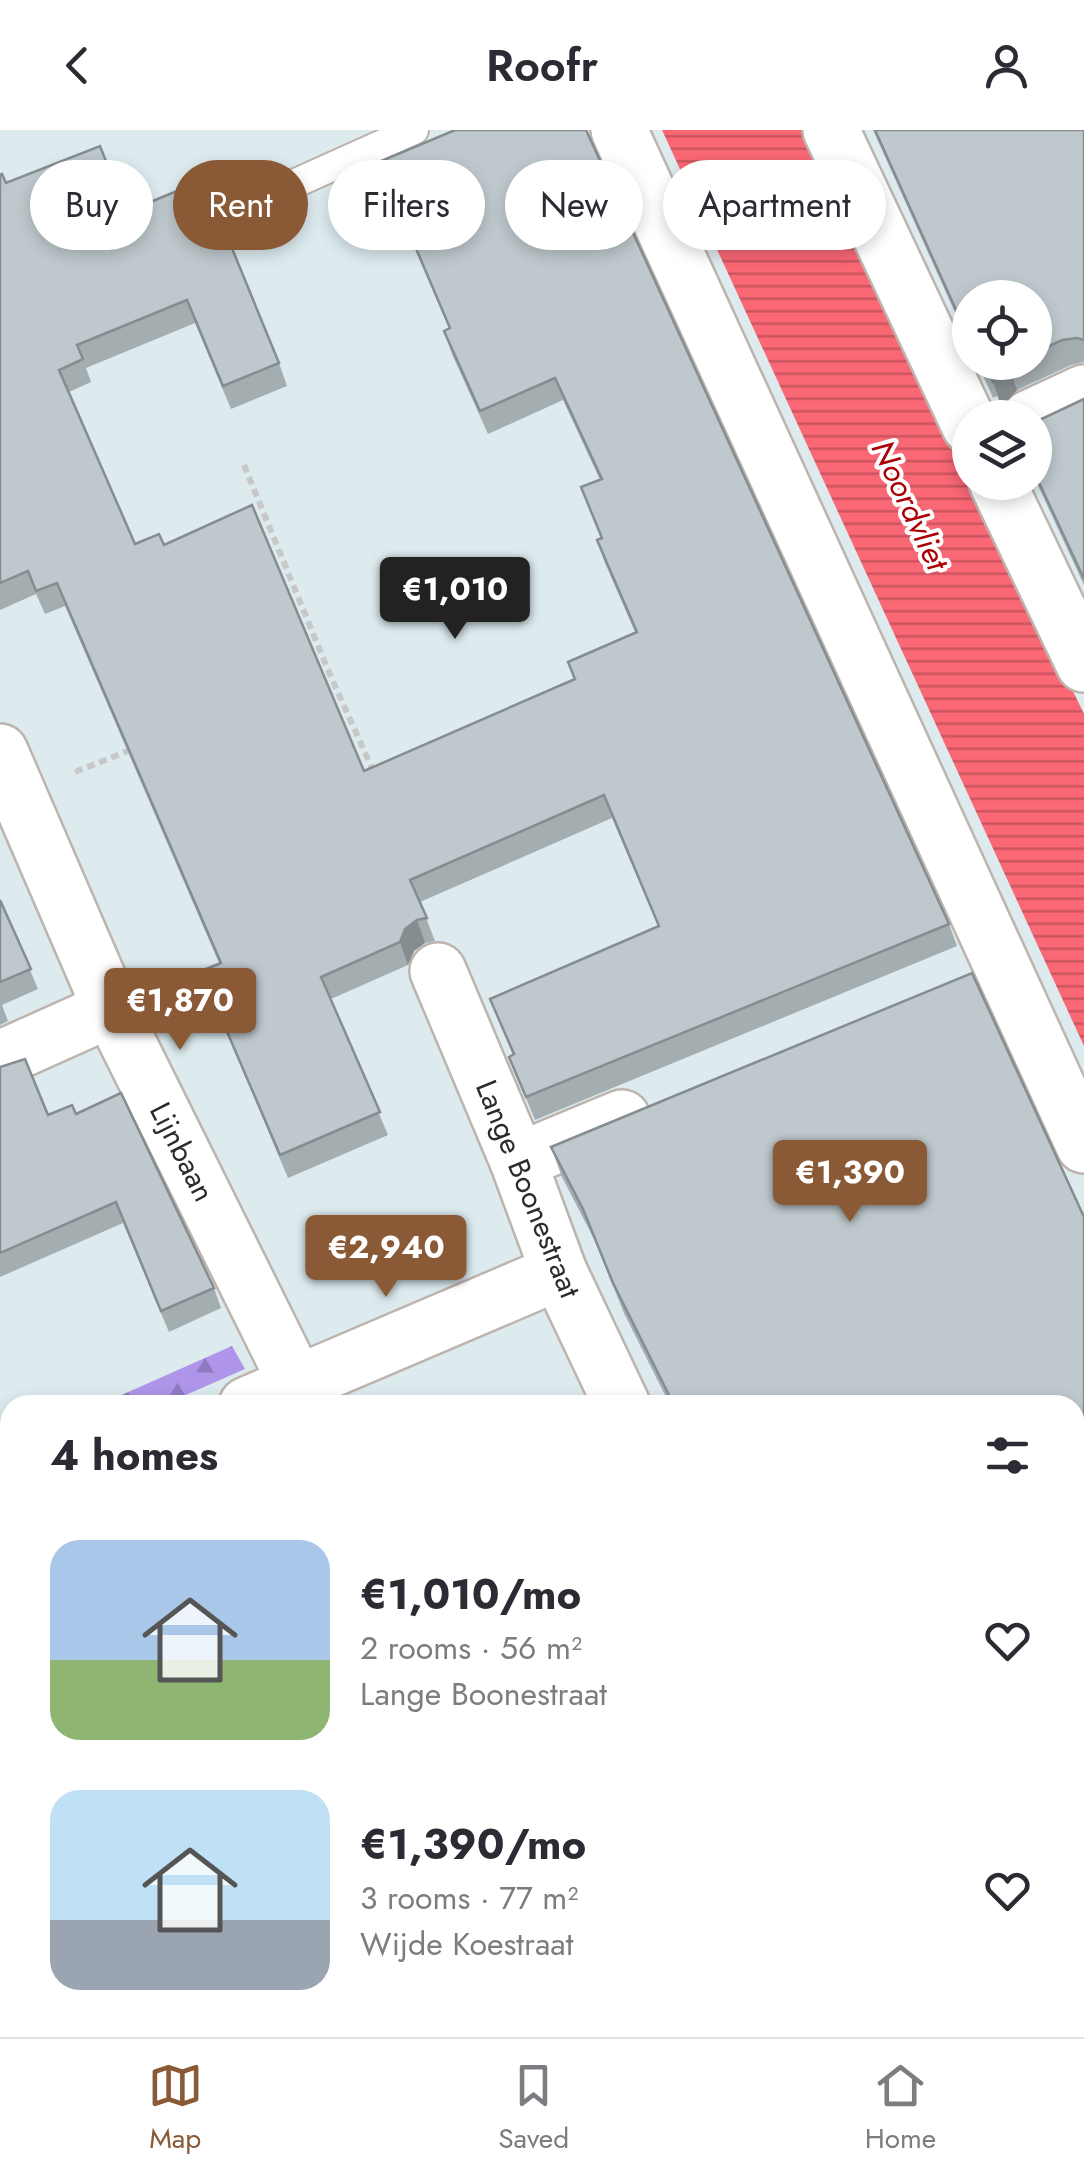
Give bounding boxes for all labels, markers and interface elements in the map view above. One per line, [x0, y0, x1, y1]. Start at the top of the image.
text: Roofr [486, 33, 598, 98]
icon: back [50, 38, 105, 93]
icon: person [979, 38, 1034, 93]
chip: Buy [30, 160, 153, 250]
chip: Rent [173, 160, 308, 250]
chip: Filters [328, 160, 485, 250]
chip: New [505, 160, 643, 250]
chip: Apartment [663, 160, 886, 250]
map controls [952, 280, 1052, 500]
button: locate [952, 280, 1052, 380]
button: layers [952, 400, 1052, 500]
water label: Noordvliet [860, 432, 961, 580]
pin: €1,010 [374, 557, 536, 642]
text: €1,010 [402, 566, 508, 612]
pin: €1,870 [99, 968, 261, 1053]
text: €1,870 [126, 977, 234, 1023]
street label: Lange Boonestraat [465, 1073, 592, 1305]
street label: Lijnbaan [139, 1095, 226, 1209]
pin: €1,390 [769, 1140, 931, 1225]
text: €1,390 [795, 1149, 905, 1195]
pin: €2,940 [305, 1215, 467, 1300]
text: €2,940 [327, 1224, 445, 1270]
text: 4 homes [50, 1425, 218, 1486]
icon: filters [980, 1428, 1035, 1483]
text: €1,010/mo [360, 1564, 581, 1625]
icon: home [130, 1580, 250, 1700]
icon: heart [980, 1613, 1035, 1668]
text: 2 rooms · 56 m² [360, 1625, 582, 1671]
text: Lange Boonestraat [360, 1671, 607, 1717]
text: €1,390/mo [360, 1814, 586, 1875]
icon: home [130, 1830, 250, 1950]
icon: heart [980, 1863, 1035, 1918]
text: 3 rooms · 77 m² [360, 1875, 578, 1921]
text: Wijde Koestraat [360, 1921, 573, 1967]
tab: Map [148, 2058, 203, 2159]
tab: Saved [498, 2058, 569, 2159]
tab: Home [865, 2058, 936, 2159]

